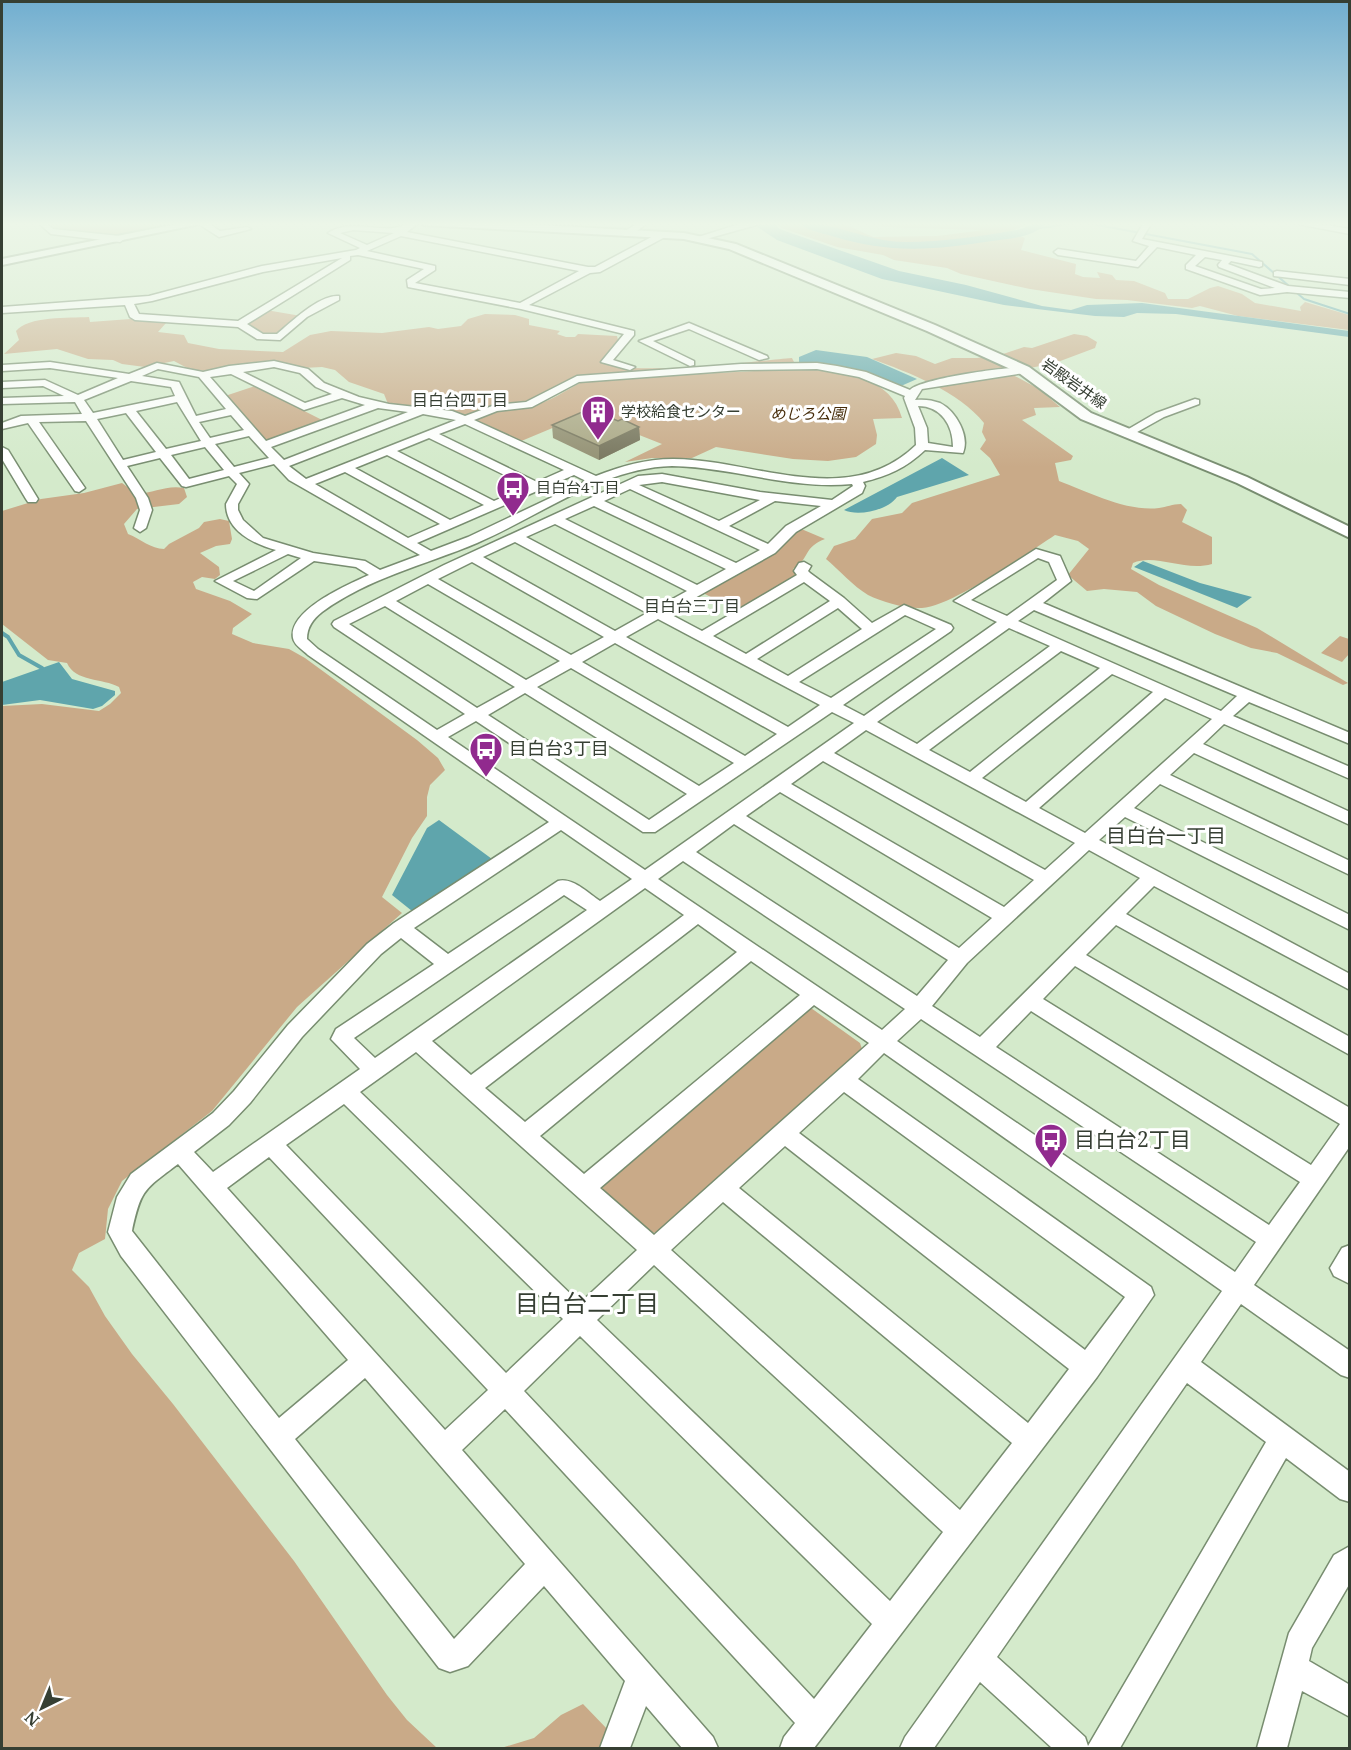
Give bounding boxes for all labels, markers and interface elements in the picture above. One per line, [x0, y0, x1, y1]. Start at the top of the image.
street label: 岩殿岩井線 [1038, 353, 1111, 413]
district label: 目白台四丁目 [412, 389, 508, 411]
building icon: 学校給食センター [580, 394, 616, 441]
place label: 学校給食センター [621, 401, 741, 421]
park label: めじろ公園 [770, 403, 847, 423]
bus stop icon: 目白台4丁目 [495, 470, 531, 517]
place label: 目白台4丁目 [536, 477, 619, 497]
district label: 目白台三丁目 [644, 595, 740, 617]
bus stop icon: 目白台3丁目 [468, 731, 504, 778]
place label: 目白台3丁目 [509, 736, 609, 760]
district label: 目白台一丁目 [1106, 822, 1226, 849]
bus stop icon: 目白台2丁目 [1033, 1122, 1069, 1169]
place label: 目白台2丁目 [1074, 1125, 1191, 1153]
district label: 目白台二丁目 [515, 1286, 659, 1319]
north arrow [12, 1678, 72, 1738]
text: N [19, 1706, 44, 1731]

